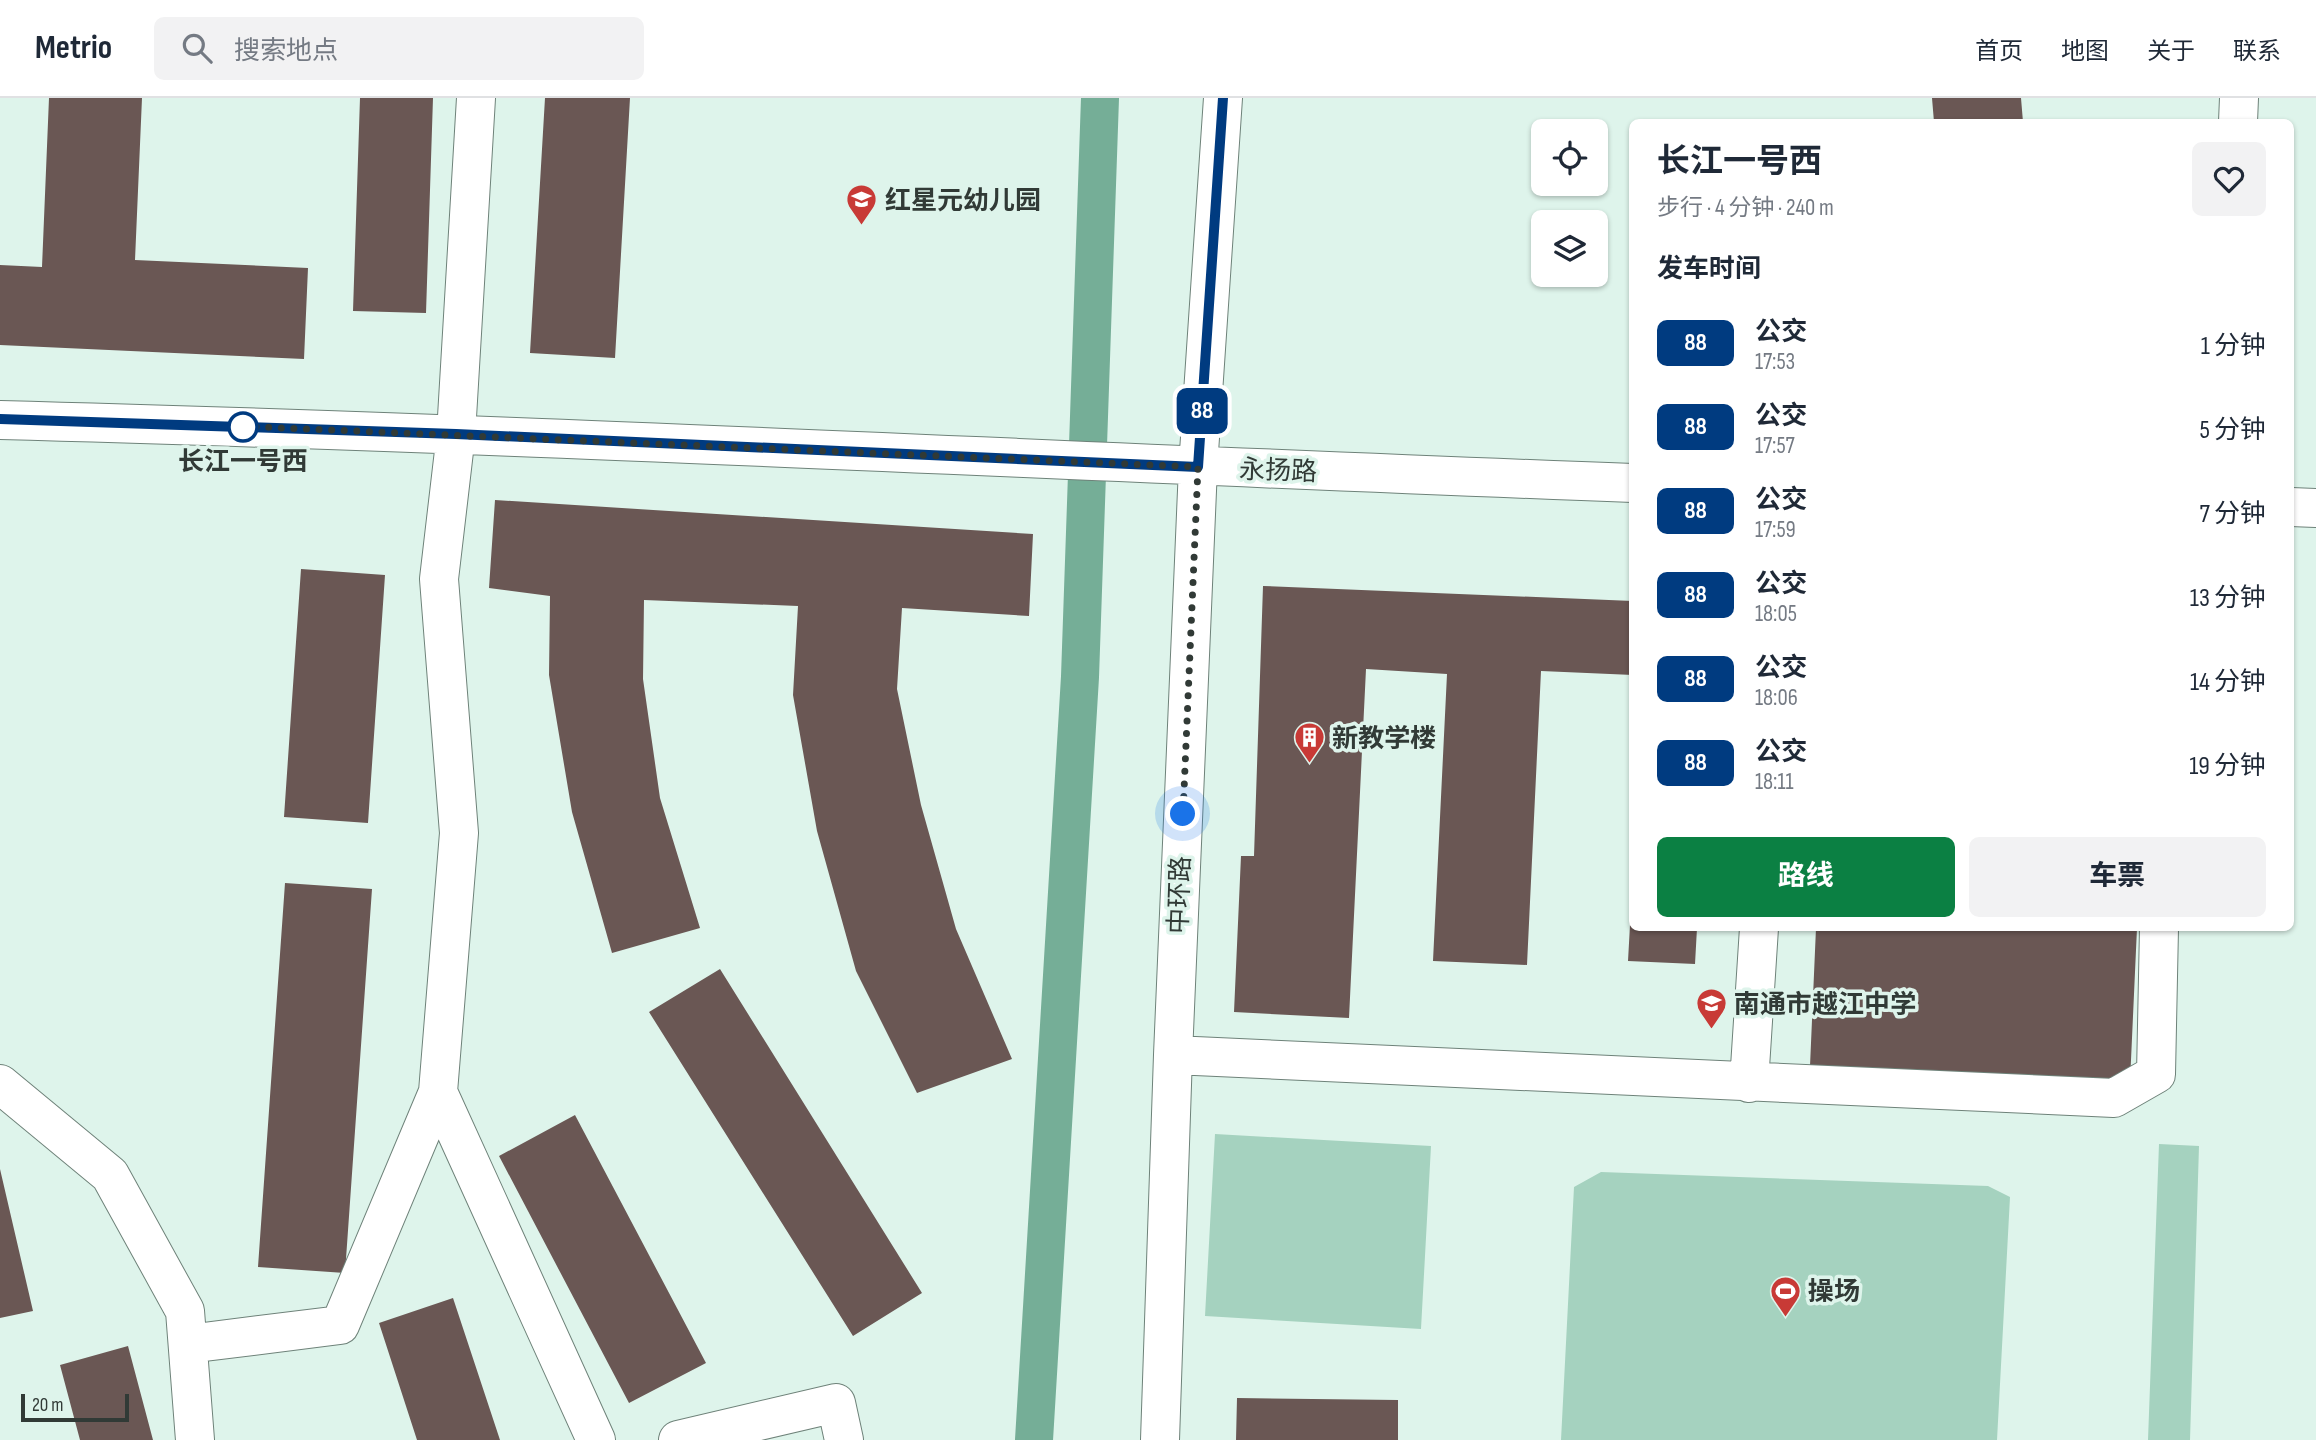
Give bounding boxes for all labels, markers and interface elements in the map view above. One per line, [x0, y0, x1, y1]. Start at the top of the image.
search box [154, 17, 644, 80]
text: Metrio [35, 28, 112, 68]
icon: search [178, 29, 216, 67]
text: 搜索地点 [234, 36, 338, 67]
text: 首页 [1975, 37, 2023, 66]
text: 地图 [2061, 37, 2109, 66]
text: 关于 [2147, 37, 2195, 66]
text: 联系 [2233, 37, 2281, 66]
map controls [1531, 119, 1608, 287]
button: locate [1531, 119, 1608, 196]
text: 长江一号西 [1657, 142, 1822, 182]
button: heart [2192, 142, 2266, 216]
school or university icon: 红星元幼儿园 [845, 183, 879, 227]
place label: 红星元幼儿园 [885, 186, 1041, 217]
text: 步行 · 4 分钟 · 240 m [1657, 194, 1834, 222]
button: layers [1531, 210, 1608, 287]
text: 发车时间 [1657, 254, 1761, 285]
text: 公交 [1755, 317, 1807, 348]
text: 88 [1684, 328, 1707, 357]
text: 1 分钟 [2201, 331, 2266, 362]
text: 17:53 [1755, 348, 1795, 376]
line badge: 88 [1170, 388, 1234, 434]
text: 88 [1191, 396, 1213, 425]
text: 公交 [1755, 401, 1807, 432]
marker: 长江一号西 [228, 412, 258, 442]
text: 88 [1684, 412, 1707, 441]
text: 5 分钟 [2199, 415, 2266, 446]
text: 17:57 [1755, 432, 1795, 460]
place label: 长江一号西 [178, 447, 308, 478]
street label: 永扬路 [1238, 455, 1317, 488]
text: 公交 [1755, 485, 1807, 516]
text: 88 [1684, 496, 1707, 525]
text: 7 分钟 [2199, 499, 2266, 530]
text: 17:59 [1755, 516, 1796, 544]
text: 公交 [1755, 569, 1807, 600]
text: 88 [1684, 580, 1707, 609]
text: 13 分钟 [2190, 583, 2266, 614]
text: 18:05 [1755, 600, 1797, 628]
text: 公交 [1755, 653, 1807, 684]
text: 88 [1684, 664, 1707, 693]
text: 14 分钟 [2190, 667, 2266, 698]
text: 18:06 [1755, 684, 1798, 712]
building icon: 新教学楼 [1292, 721, 1326, 765]
place label: 新教学楼 [1332, 724, 1436, 755]
text: 公交 [1755, 737, 1807, 768]
text: 88 [1684, 748, 1707, 777]
text: 19 分钟 [2189, 751, 2266, 782]
text: 18:11 [1755, 768, 1794, 796]
your location [1165, 796, 1200, 831]
button: 路线 [1657, 837, 1955, 917]
button: 车票 [1969, 837, 2266, 917]
street label: 中环路 [1164, 856, 1197, 935]
school or university icon: 南通市越江中学 [1694, 987, 1728, 1031]
place label: 南通市越江中学 [1734, 990, 1916, 1021]
sports icon: 操场 [1768, 1274, 1802, 1318]
place label: 操场 [1808, 1277, 1860, 1308]
scale bar [21, 1391, 130, 1423]
text: 20 m [32, 1394, 64, 1417]

